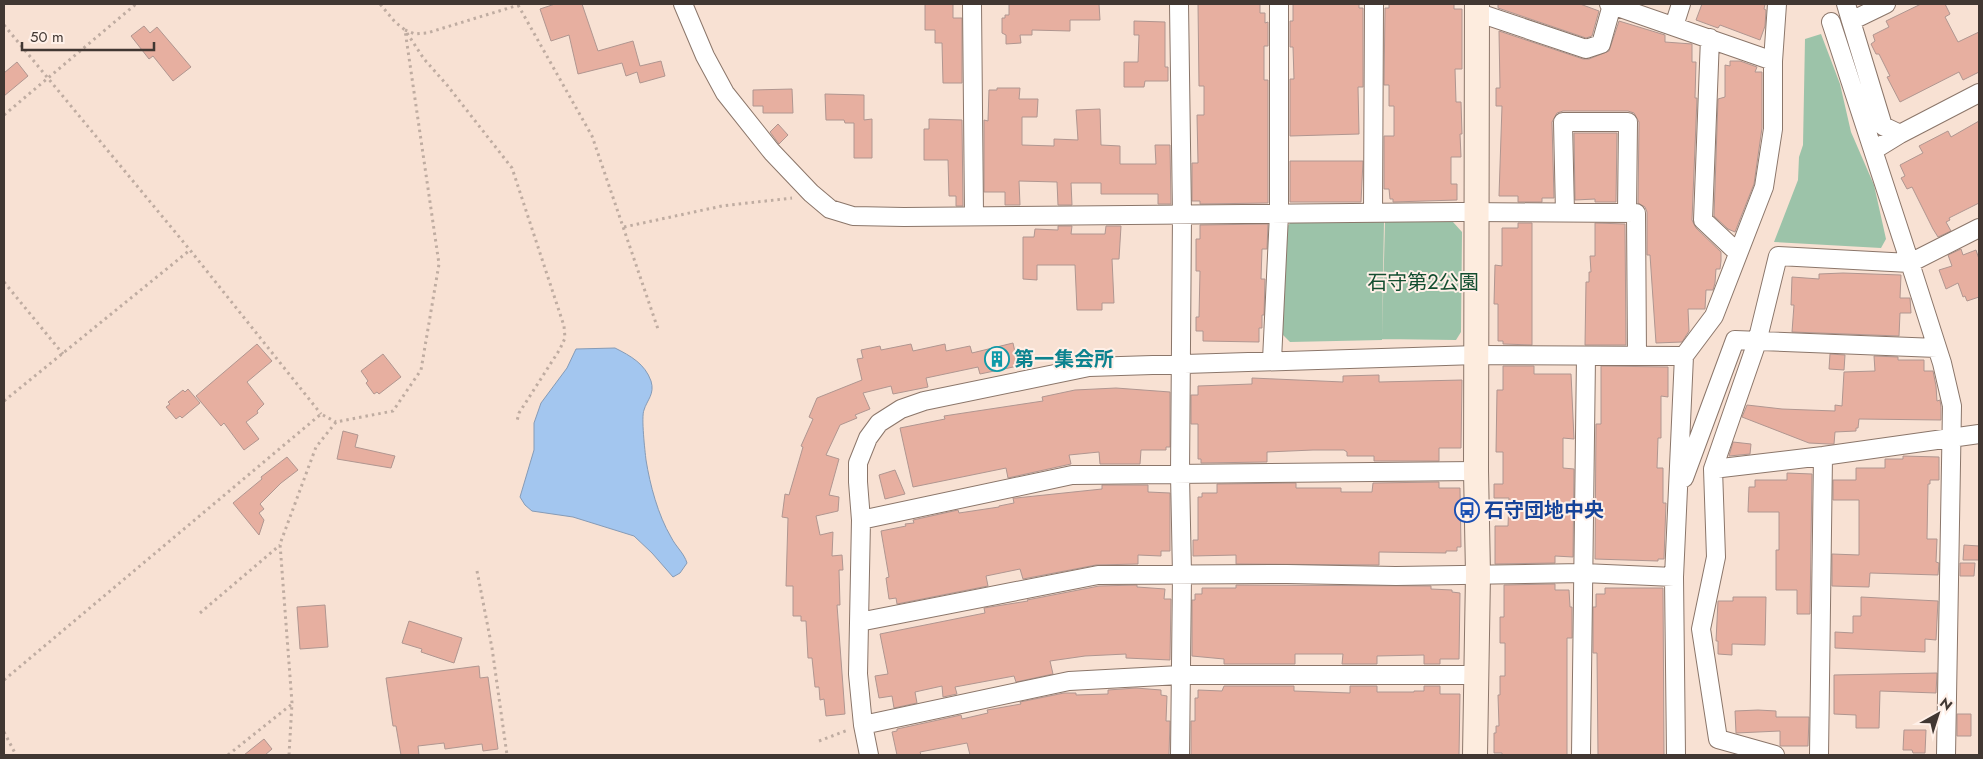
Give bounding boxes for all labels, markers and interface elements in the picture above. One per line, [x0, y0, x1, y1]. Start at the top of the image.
scale bar [22, 20, 155, 52]
text: 50 m [30, 26, 64, 48]
park label: 石守第2公園 [1367, 268, 1479, 297]
place label: 第一集会所 [1014, 345, 1114, 374]
building icon: 第一集会所 [984, 346, 1010, 372]
place label: 石守団地中央 [1484, 496, 1604, 525]
bus stop icon: 石守団地中央 [1454, 497, 1480, 523]
north arrow [1913, 689, 1963, 739]
text: N [1936, 693, 1957, 715]

